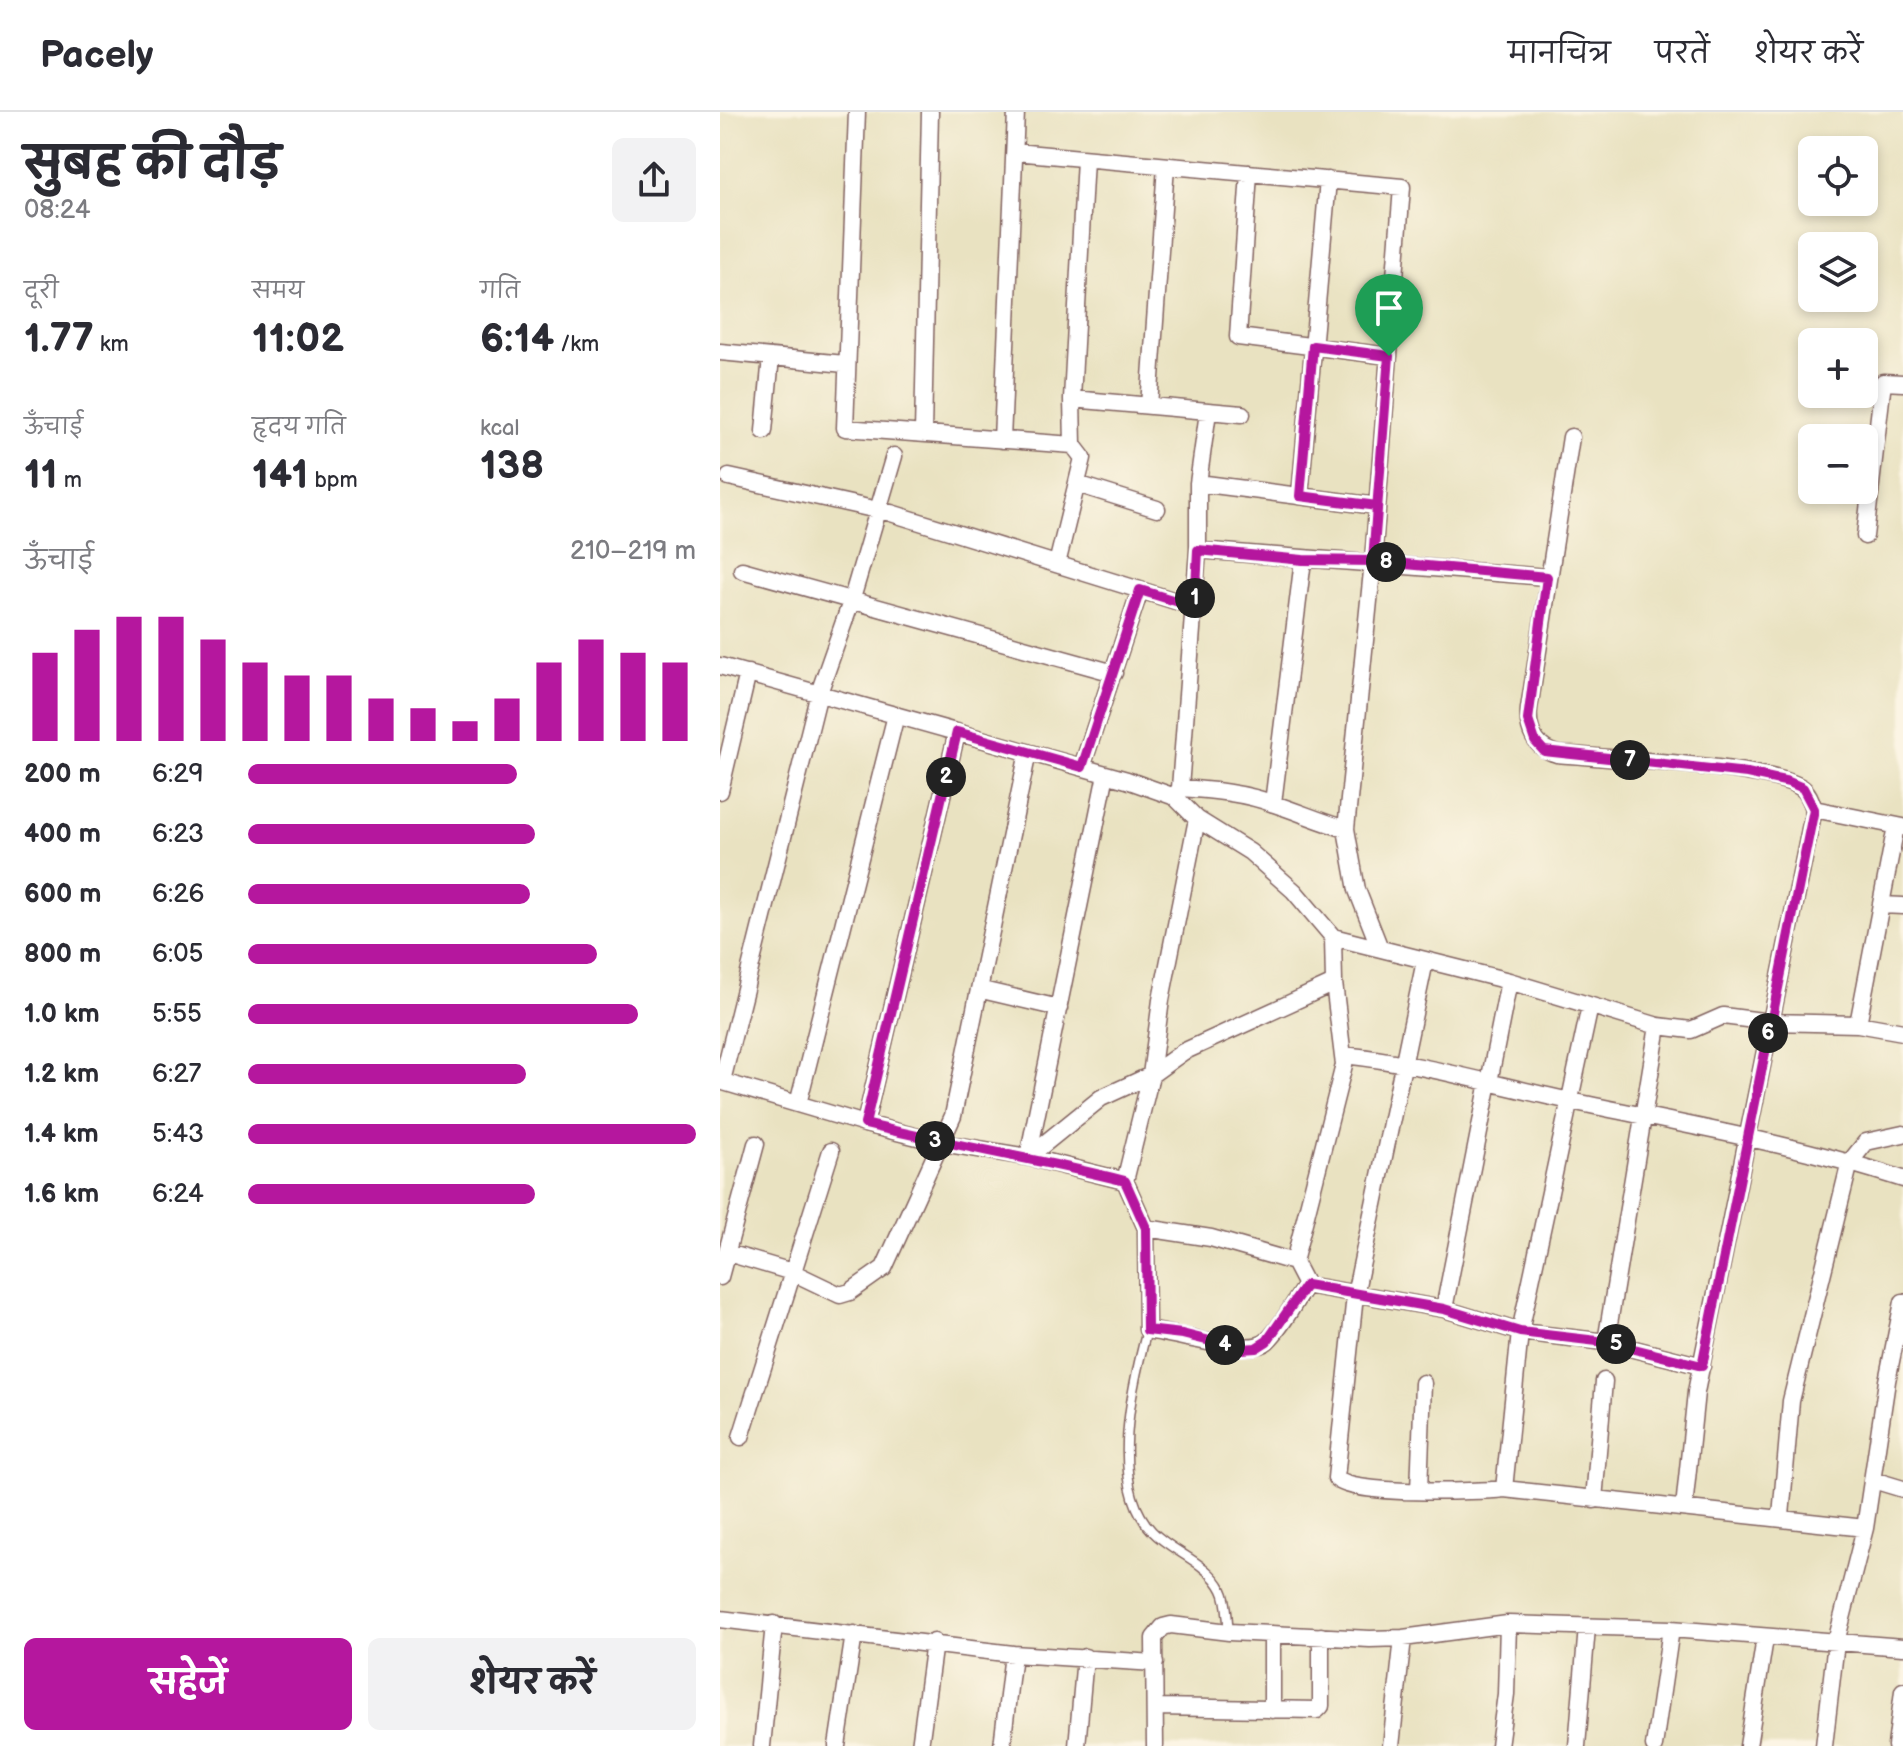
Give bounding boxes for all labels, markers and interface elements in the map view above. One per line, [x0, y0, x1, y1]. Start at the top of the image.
text: Pacely [40, 33, 153, 78]
text: मानचित्र [1508, 38, 1611, 71]
text: परतें [1655, 38, 1710, 71]
text: शेयर करें [1754, 38, 1863, 71]
map controls [1798, 136, 1878, 504]
button: locate [1798, 136, 1878, 216]
text: सुबह की दौड़ [24, 138, 281, 191]
button: share [612, 138, 696, 222]
text: 08:24 [24, 195, 91, 226]
button: layers [1798, 232, 1878, 312]
pin [1355, 274, 1423, 356]
text: दूरी [24, 278, 59, 305]
text: समय [252, 278, 304, 305]
text: गति [480, 278, 520, 305]
icon: arrive [1367, 286, 1411, 330]
text: 1.77 [24, 315, 94, 363]
text: 11:02 [252, 315, 344, 363]
text: 6:14 [480, 315, 554, 363]
button: + [1798, 328, 1878, 408]
text: km [94, 331, 129, 358]
text: /km [554, 331, 599, 358]
text: ऊँचाई [24, 414, 83, 441]
text: हृदय गति [252, 414, 346, 441]
text: kcal [480, 415, 519, 442]
button: − [1798, 424, 1878, 504]
text: 138 [480, 442, 544, 490]
text: 11 [24, 451, 58, 499]
text: 141 [252, 451, 308, 499]
text: m [58, 467, 82, 494]
text: bpm [308, 467, 358, 494]
text: 210–219 m [570, 536, 696, 567]
pin: 8 [1366, 542, 1406, 582]
text: ऊँचाई [24, 546, 94, 577]
text: 8 [1379, 548, 1393, 575]
pin: 1 [1175, 578, 1215, 618]
text: 1 [1190, 584, 1200, 611]
pin: 7 [1610, 740, 1650, 780]
text: 7 [1624, 746, 1636, 773]
pin: 2 [926, 757, 966, 797]
text: 200 m [24, 759, 101, 790]
text: 6:29 [152, 759, 204, 790]
text: 2 [939, 763, 953, 790]
text: 400 m [24, 819, 101, 850]
text: 6:23 [152, 819, 204, 850]
text: 600 m [24, 879, 101, 910]
text: 6:26 [152, 879, 204, 910]
text: 800 m [24, 939, 101, 970]
text: 6:05 [152, 939, 203, 970]
text: 1.0 km [24, 999, 100, 1030]
text: 5:55 [152, 999, 202, 1030]
pin: 6 [1748, 1013, 1788, 1053]
text: 6 [1761, 1019, 1775, 1046]
text: 1.2 km [24, 1059, 99, 1090]
text: 6:27 [152, 1059, 201, 1090]
text: 1.4 km [24, 1119, 99, 1150]
text: 5:43 [152, 1119, 204, 1150]
pin: 3 [915, 1121, 955, 1161]
text: 3 [929, 1127, 941, 1154]
text: 1.6 km [24, 1179, 99, 1210]
text: 6:24 [152, 1179, 204, 1210]
pin: 5 [1596, 1324, 1636, 1364]
pin: 4 [1205, 1325, 1245, 1365]
text: 5 [1610, 1330, 1622, 1357]
text: 4 [1219, 1331, 1231, 1358]
button: सहेजें [24, 1638, 352, 1730]
button: शेयर करें [368, 1638, 696, 1730]

